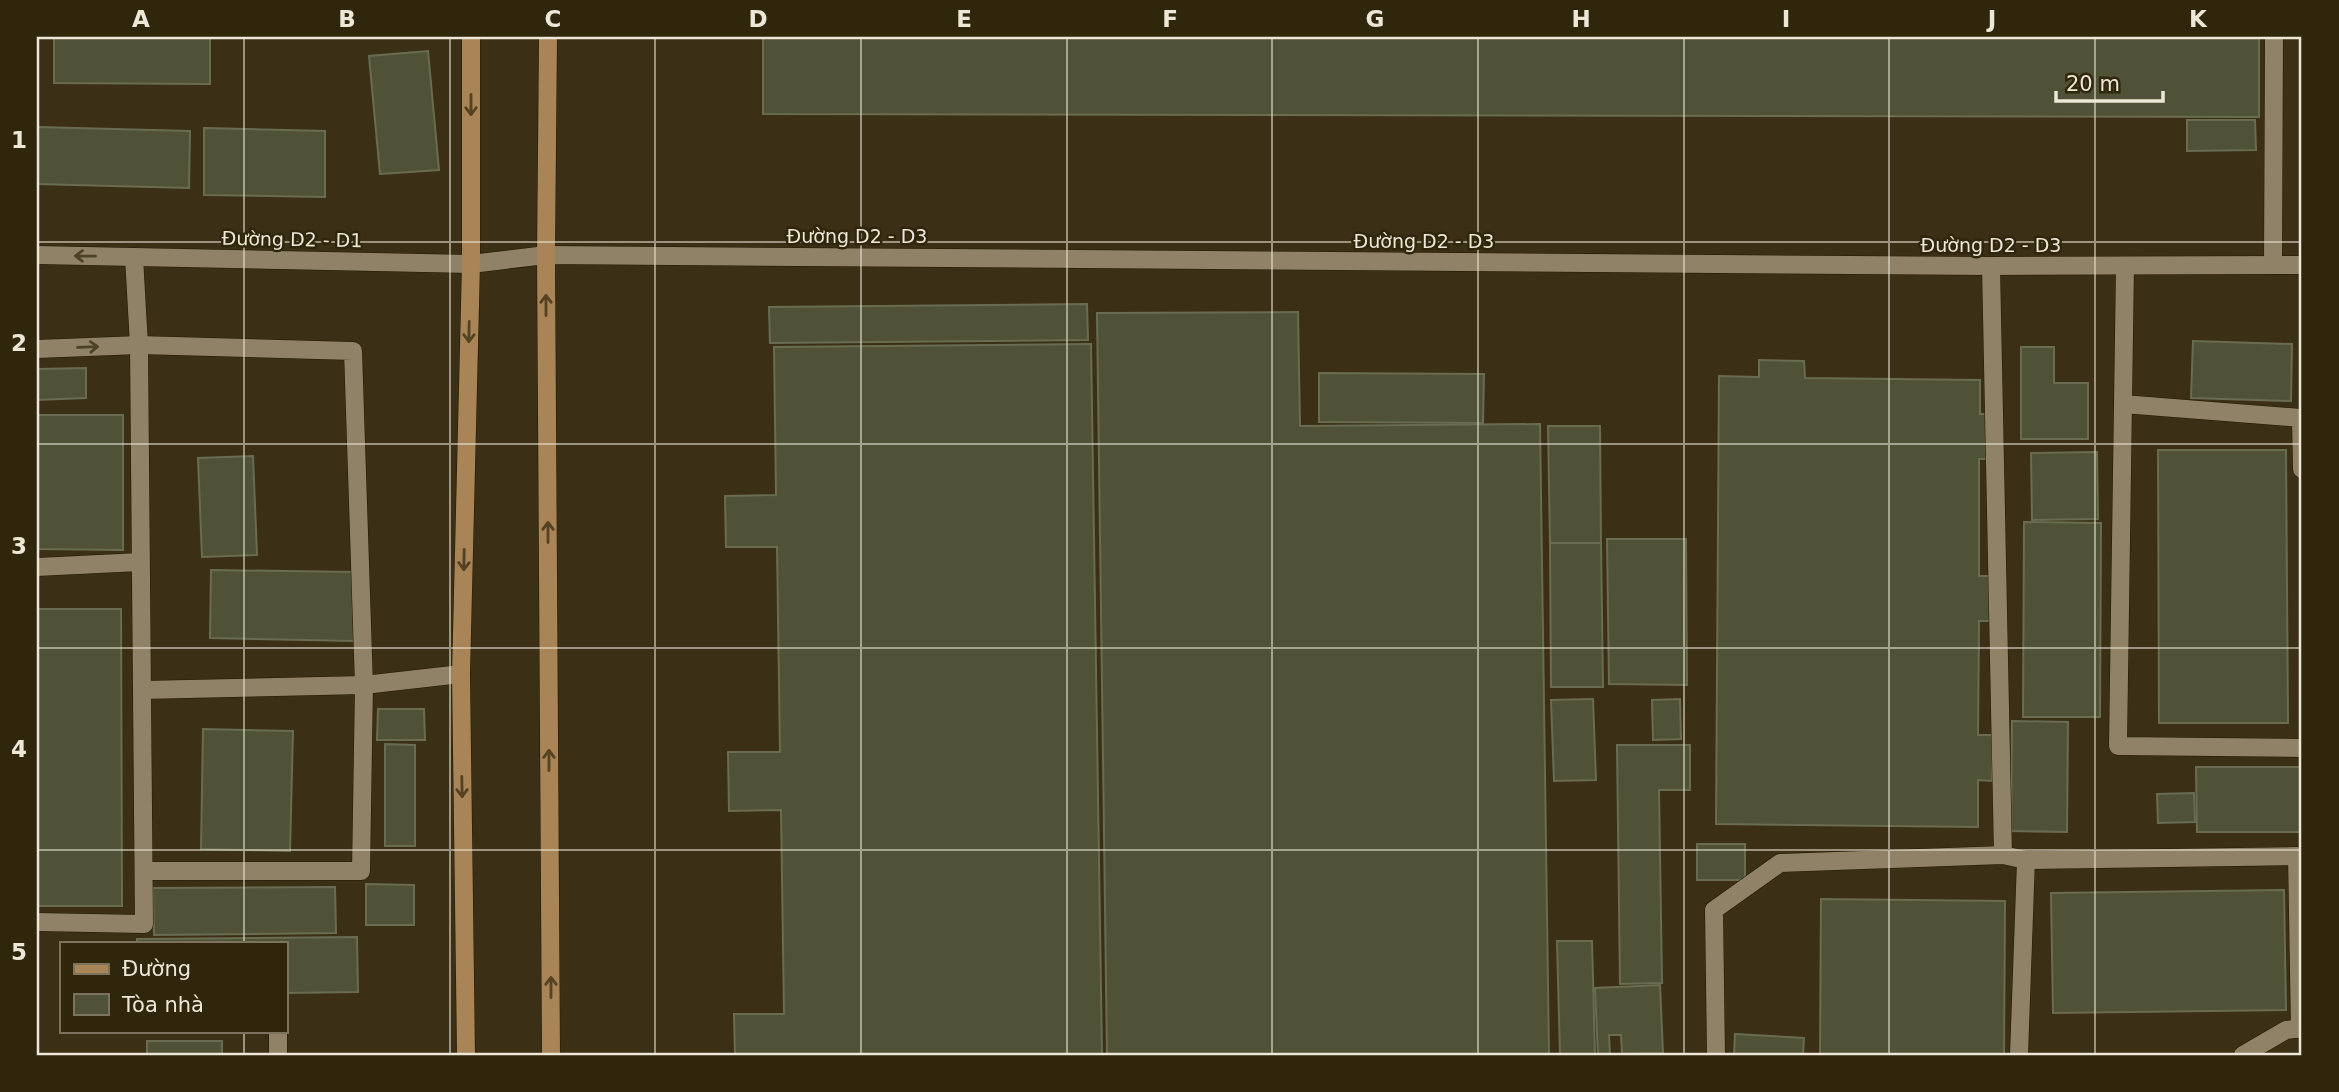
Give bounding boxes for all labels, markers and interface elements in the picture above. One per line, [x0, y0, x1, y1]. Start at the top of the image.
text: A [132, 6, 150, 32]
text: B [338, 6, 356, 32]
text: C [545, 6, 561, 32]
text: D [748, 6, 768, 32]
text: E [956, 6, 972, 32]
text: F [1162, 6, 1178, 32]
text: G [1366, 6, 1384, 32]
text: H [1571, 6, 1591, 32]
text: I [1782, 6, 1790, 32]
text: J [1986, 6, 1996, 32]
text: K [2189, 6, 2208, 32]
scale bar [2056, 60, 2162, 104]
text: 20 m [2066, 72, 2120, 96]
one-way arrow [464, 93, 478, 116]
text: 1 [11, 127, 27, 153]
street label: Đường D2 - D3 [787, 225, 927, 247]
street label: Đường D2 - D1 [221, 227, 363, 251]
street label: Đường D2 - D3 [1354, 230, 1494, 252]
street label: Đường D2 - D3 [1921, 234, 2061, 256]
one-way arrow [74, 249, 97, 263]
one-way arrow [539, 293, 553, 316]
one-way arrow [462, 321, 476, 344]
text: 2 [11, 330, 27, 356]
one-way arrow [76, 340, 99, 353]
one-way arrow [541, 521, 554, 544]
text: 3 [11, 533, 27, 559]
one-way arrow [457, 548, 470, 571]
text: 4 [11, 736, 27, 762]
one-way arrow [542, 748, 556, 771]
one-way arrow [456, 776, 469, 799]
text: 5 [11, 939, 27, 965]
legend [60, 942, 287, 1032]
text: Đường [122, 957, 191, 981]
one-way arrow [544, 976, 557, 999]
text: Tòa nhà [121, 993, 204, 1017]

